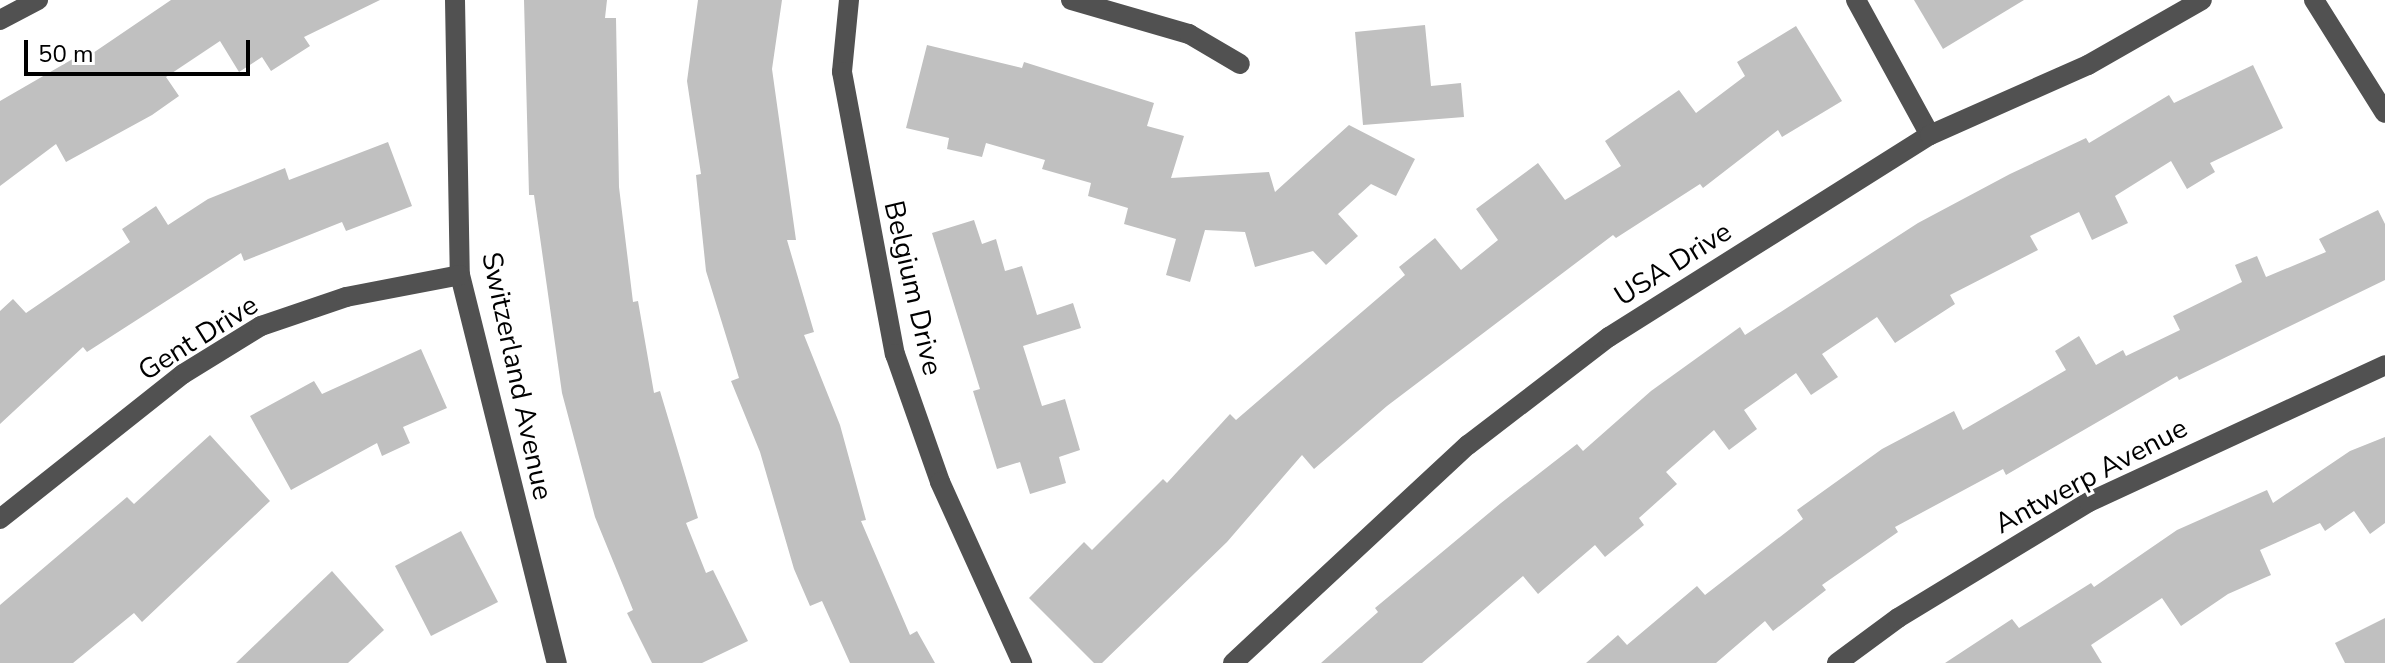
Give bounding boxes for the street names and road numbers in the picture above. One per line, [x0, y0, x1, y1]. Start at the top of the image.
street label: Belgium Drive [877, 197, 949, 379]
street label: USA Drive [1608, 215, 1738, 313]
street label: Switzerland Avenue [474, 249, 560, 503]
street label: Gent Drive [132, 288, 264, 388]
street label: Antwerp Avenue [1989, 411, 2193, 541]

